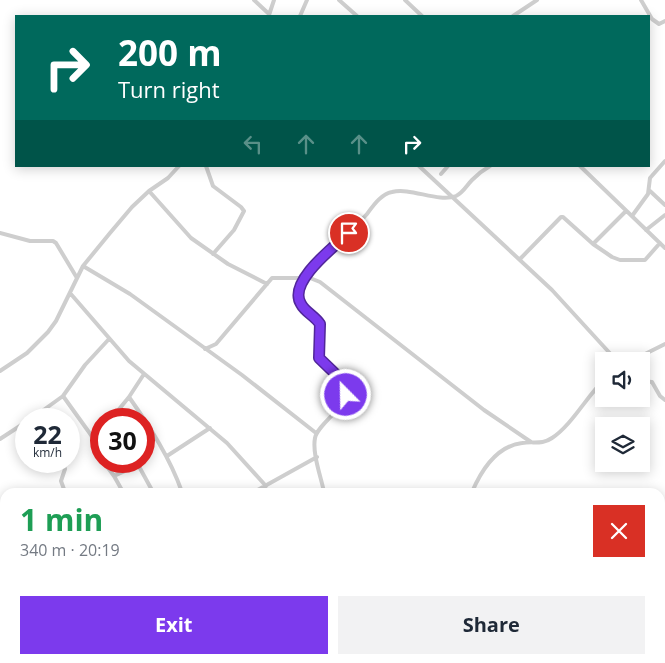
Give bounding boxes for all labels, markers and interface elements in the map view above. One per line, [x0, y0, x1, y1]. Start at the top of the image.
text: 200 m [118, 29, 222, 76]
icon: right [35, 35, 100, 100]
text: Turn right [118, 74, 220, 104]
icon: left [239, 130, 267, 158]
icon: ahead [292, 130, 320, 158]
icon: ahead [345, 130, 373, 158]
icon: right [398, 130, 426, 158]
pin [328, 212, 370, 254]
icon: arrive [335, 219, 363, 247]
map controls [595, 352, 650, 472]
button: sound [595, 352, 650, 407]
position arrow [319, 368, 371, 420]
speed limit sign: 30 [90, 408, 155, 473]
text: 22 [33, 417, 62, 451]
button: layers [595, 417, 650, 472]
text: km/h [33, 444, 62, 461]
text: 1 min [20, 499, 103, 540]
button: close [593, 505, 645, 557]
text: 340 m · 20:19 [20, 539, 120, 561]
button: Exit [20, 596, 328, 654]
button: Share [338, 596, 645, 654]

